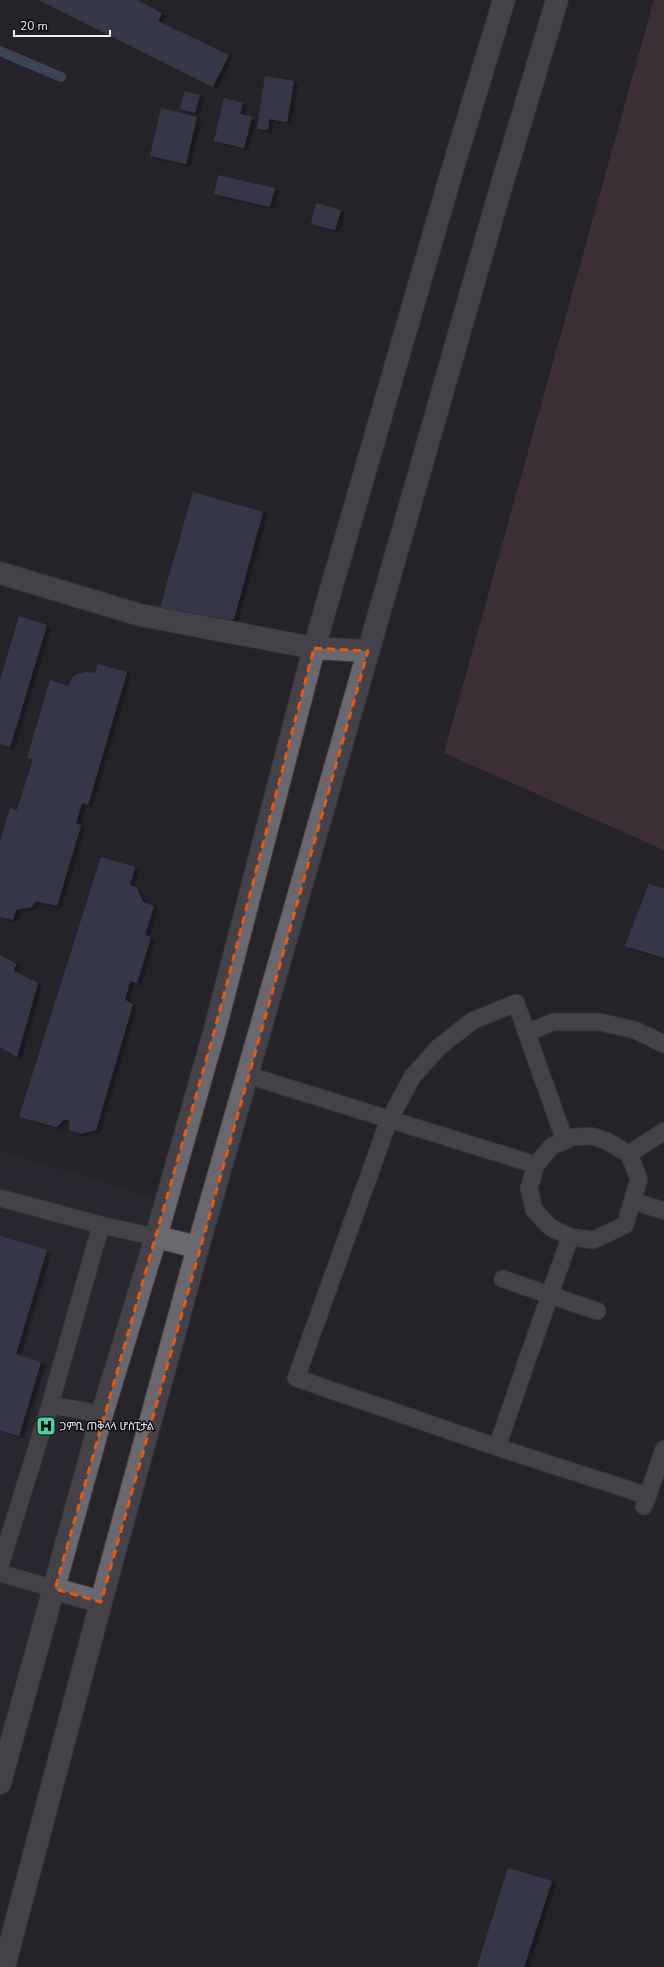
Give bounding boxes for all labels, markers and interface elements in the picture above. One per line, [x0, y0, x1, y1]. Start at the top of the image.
scale bar [14, 12, 110, 38]
text: 20 m [20, 18, 48, 34]
hospital icon: ጋምቢ ጠቅላላ ሆስፒታል [35, 1415, 57, 1437]
place label: ጋምቢ ጠቅላላ ሆስፒታል [60, 1419, 155, 1434]

